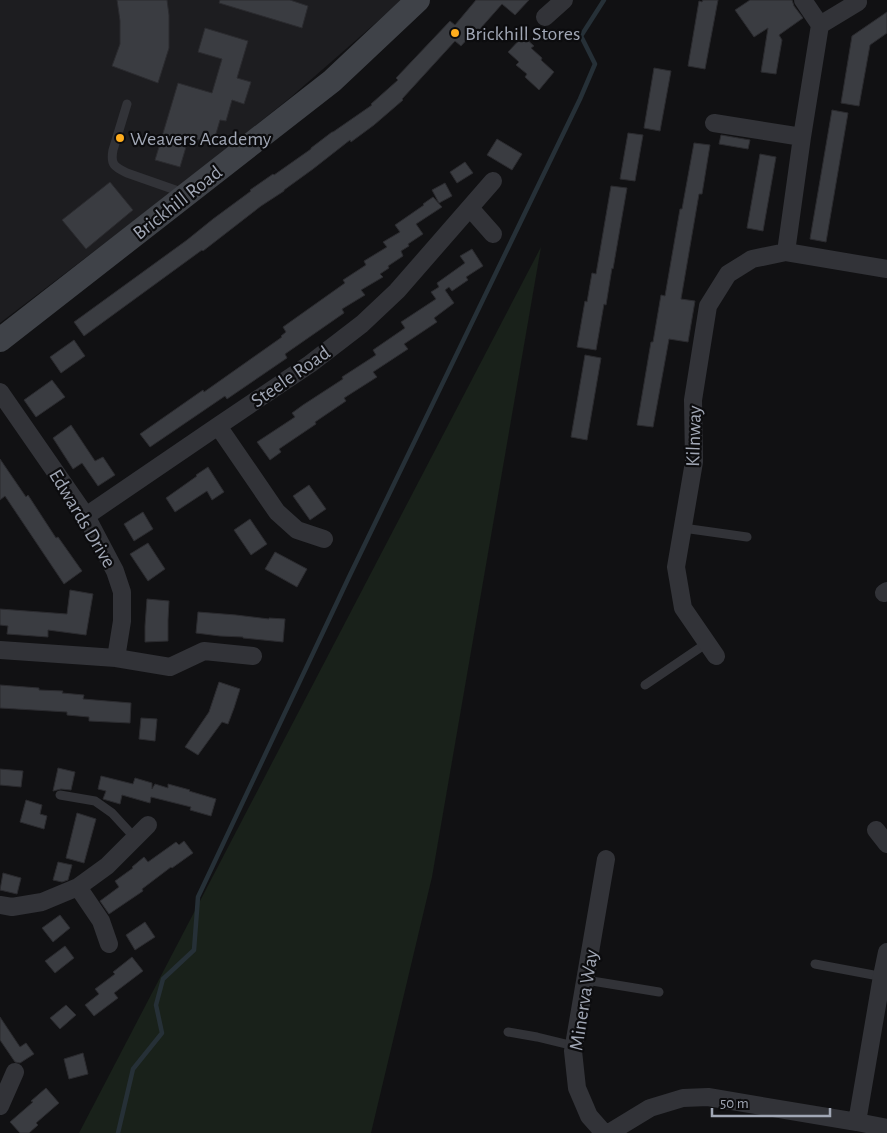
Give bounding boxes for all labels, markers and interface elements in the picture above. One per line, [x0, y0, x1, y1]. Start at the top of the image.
place label: Brickhill Stores [465, 24, 580, 44]
marker: Brickhill Stores [449, 27, 461, 39]
place label: Weavers Academy [130, 129, 272, 149]
marker: Weavers Academy [114, 132, 126, 144]
street label: Brickhill Road [129, 162, 226, 244]
street label: Steele Road [247, 342, 334, 411]
street label: Kilnway [683, 405, 705, 467]
street label: Edwards Drive [45, 466, 119, 571]
street label: Minerva Way [566, 948, 602, 1052]
scale bar [712, 1086, 830, 1118]
text: 50 m [720, 1096, 749, 1111]

